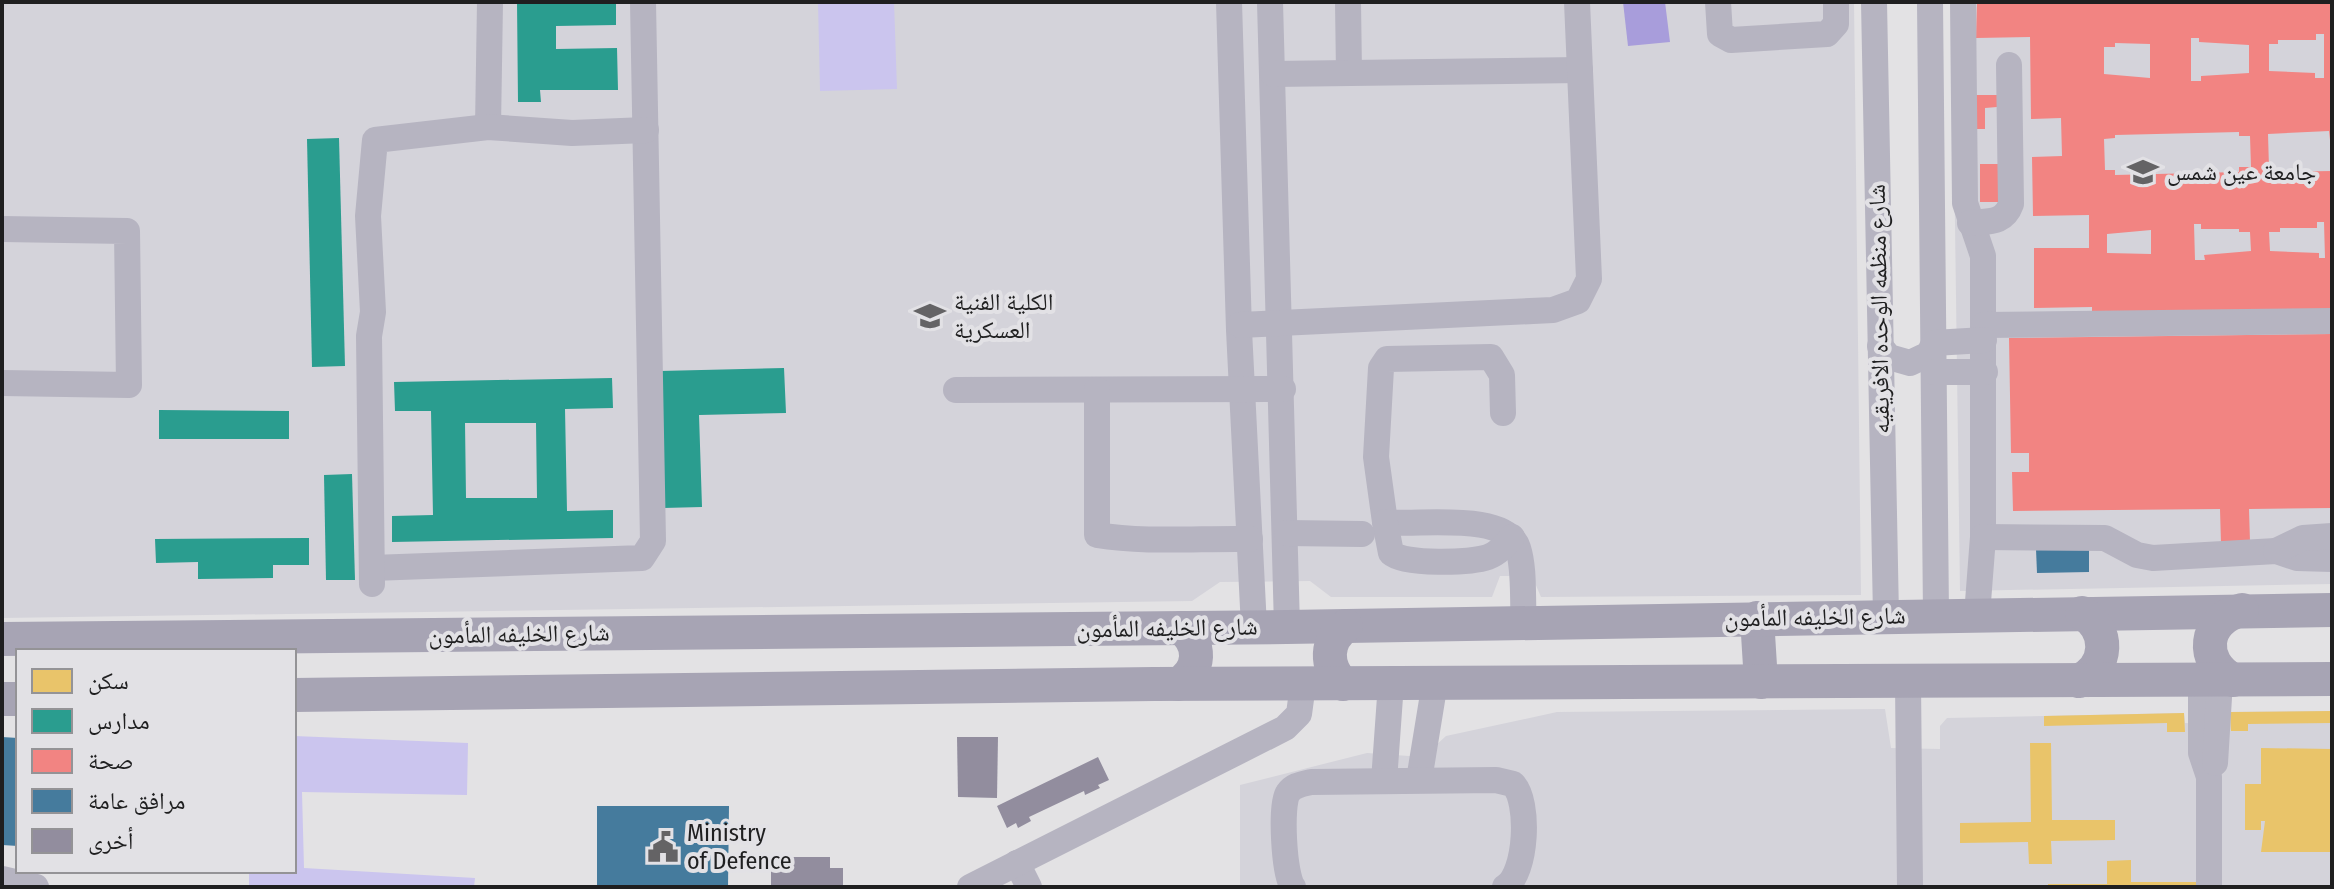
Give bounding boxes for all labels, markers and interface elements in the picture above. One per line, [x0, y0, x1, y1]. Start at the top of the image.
school or university icon: جامعة عين شمس [2126, 155, 2160, 189]
place label: جامعة عين شمس [2167, 158, 2316, 186]
street label: شارع منظمه الوحده الافريقيه [1863, 184, 1896, 434]
place label: الكلية الفنية العسكرية [954, 288, 1053, 344]
school or university icon: الكلية الفنية العسكرية [913, 299, 947, 333]
street label: شارع الخليفه المأمون [1724, 601, 1906, 634]
street label: شارع الخليفه المأمون [1076, 612, 1258, 645]
street label: شارع الخليفه المأمون [428, 618, 610, 651]
legend [16, 649, 296, 873]
text: سكن [88, 667, 129, 695]
text: مدارس [88, 707, 150, 735]
text: صحة [88, 747, 134, 775]
text: مرافق عامة [88, 787, 185, 815]
place label: Ministry of Defence [687, 819, 792, 875]
text: أخرى [88, 827, 134, 855]
public building icon: Ministry of Defence [646, 830, 680, 864]

